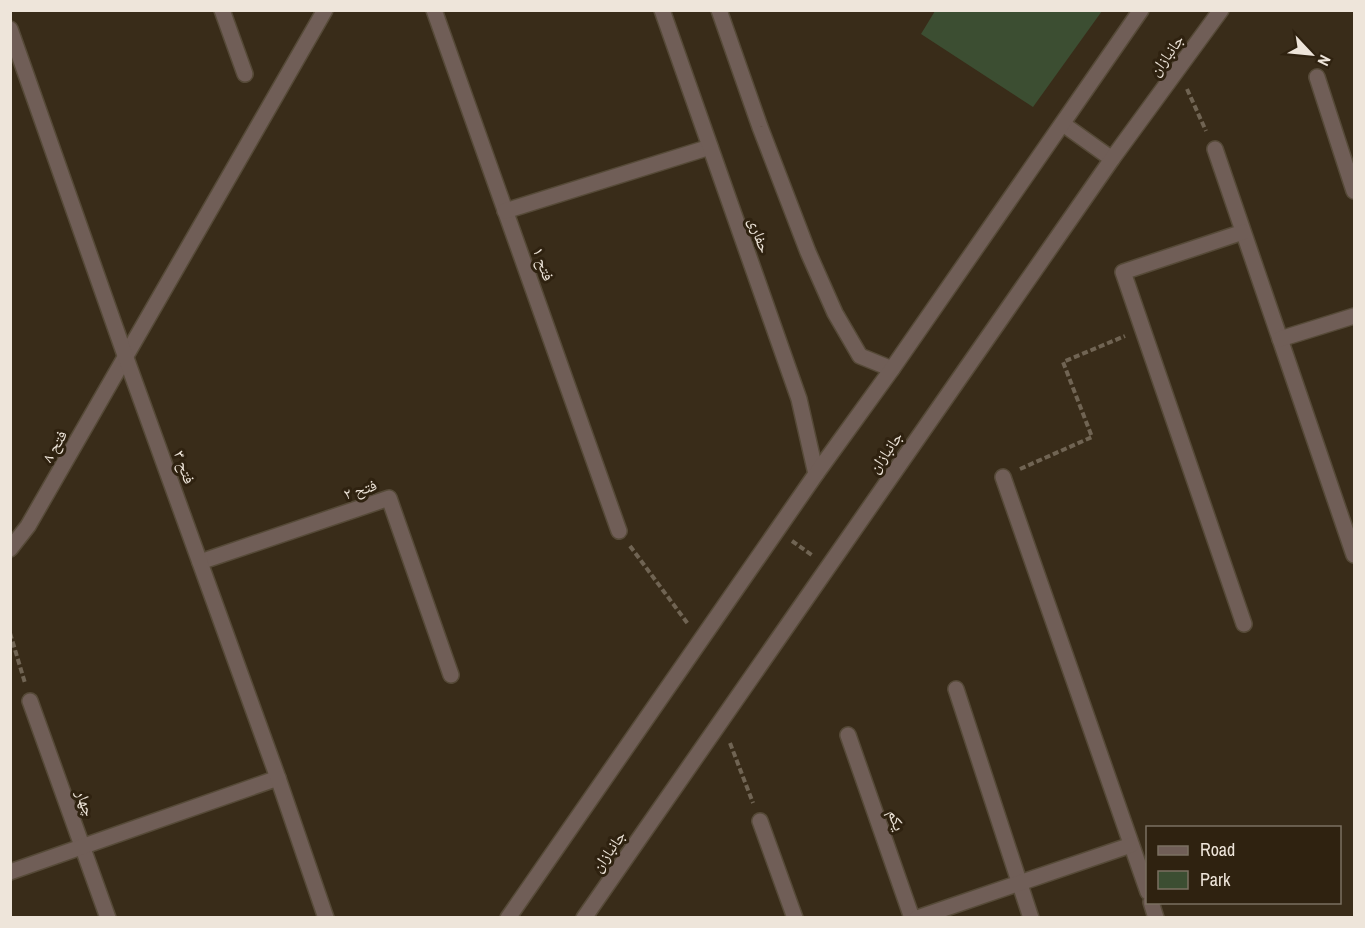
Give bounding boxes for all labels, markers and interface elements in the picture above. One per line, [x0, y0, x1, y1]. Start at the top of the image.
north arrow [1281, 24, 1341, 84]
street label: جانبازان [1143, 30, 1189, 80]
text: N [1313, 51, 1336, 70]
street label: حفاری [744, 214, 776, 256]
street label: فتح ۱ [528, 244, 560, 284]
street label: فتح ۸ [36, 426, 72, 466]
street label: جانبازان [863, 427, 907, 477]
street label: فتح ۳ [169, 447, 201, 487]
street label: فتح ۲ [340, 473, 380, 505]
street label: چهار [71, 786, 101, 819]
street label: یکم [883, 806, 911, 834]
street label: جانبازان [586, 826, 630, 876]
legend [1146, 826, 1341, 904]
text: Road [1200, 837, 1235, 862]
text: Park [1200, 867, 1231, 892]

